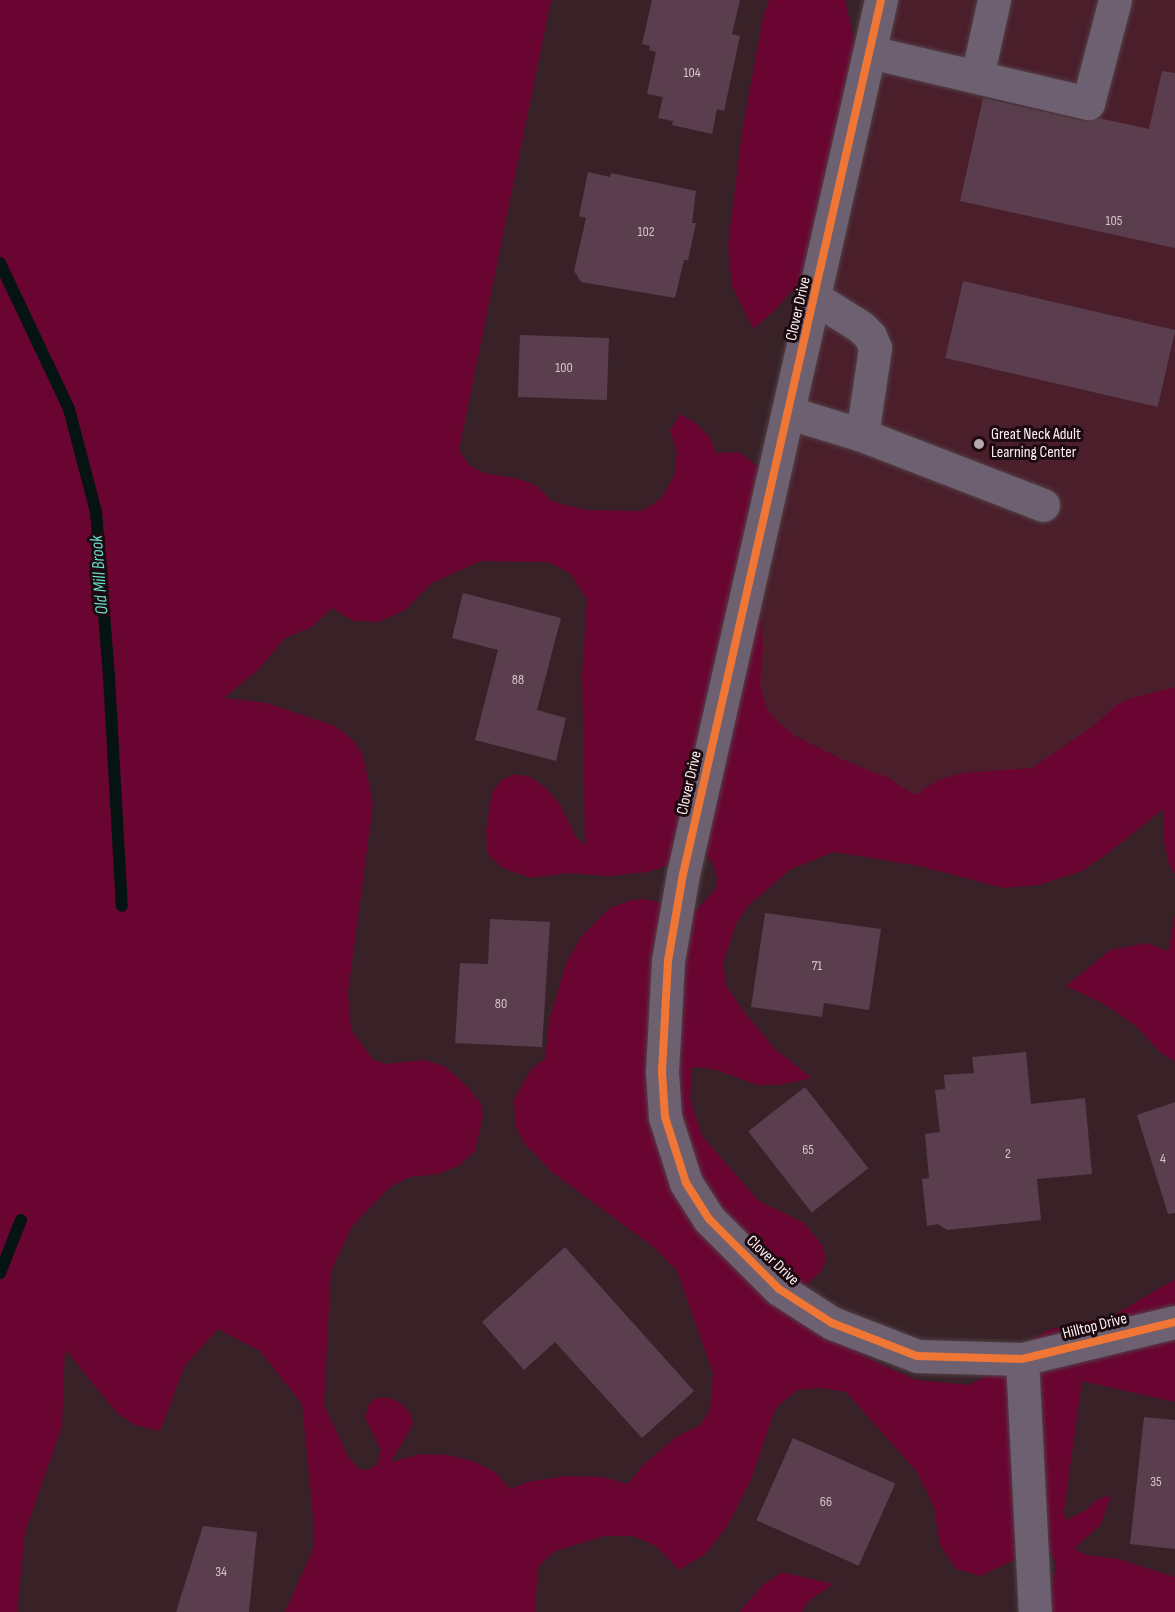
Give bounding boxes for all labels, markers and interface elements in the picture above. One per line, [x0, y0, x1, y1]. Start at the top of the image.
house number: 104 [684, 65, 700, 81]
house number: 105 [1106, 213, 1122, 229]
house number: 102 [638, 224, 654, 240]
street label: Clover Drive [782, 275, 816, 343]
house number: 100 [555, 360, 573, 376]
place label: Great Neck Adult Learning Center [991, 425, 1081, 463]
marker: Great Neck Adult Learning Center [972, 437, 986, 451]
water label: Old Mill Brook [86, 535, 114, 615]
house number: 88 [512, 672, 524, 688]
street label: Clover Drive [673, 749, 707, 817]
house number: 71 [812, 958, 822, 974]
house number: 80 [495, 996, 507, 1012]
house number: 65 [802, 1142, 814, 1158]
house number: 2 [1005, 1146, 1011, 1162]
house number: 4 [1160, 1151, 1166, 1167]
street label: Clover Drive [742, 1232, 802, 1290]
street label: Hilltop Drive [1061, 1310, 1129, 1344]
house number: 35 [1150, 1474, 1162, 1490]
house number: 66 [820, 1494, 832, 1510]
house number: 34 [215, 1564, 227, 1580]

